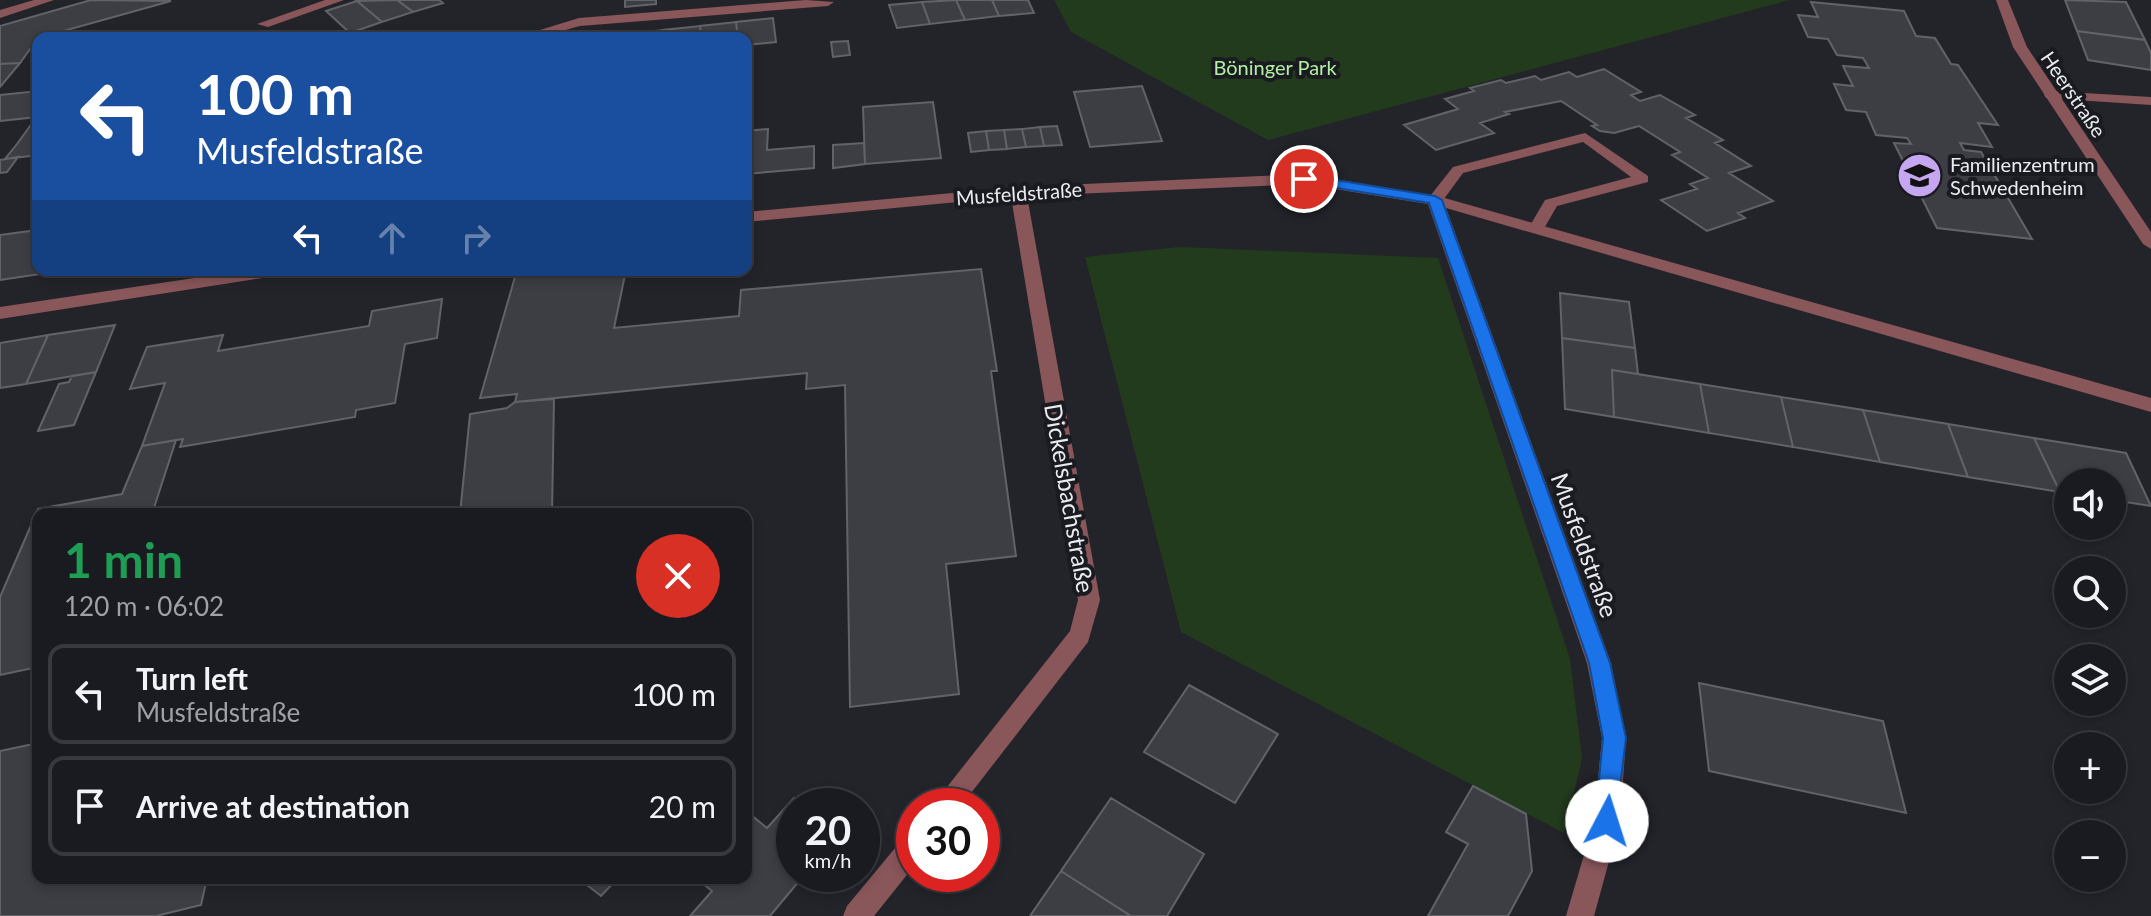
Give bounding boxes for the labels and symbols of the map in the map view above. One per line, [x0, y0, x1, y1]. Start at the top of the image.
street label: Heerstraße [2037, 47, 2111, 141]
park label: Böninger Park [1213, 55, 1337, 79]
pin [1270, 145, 1338, 213]
school or university icon: Familienzentrum Schwedenheim [1895, 151, 1943, 199]
place label: Familienzentrum Schwedenheim [1950, 152, 2095, 199]
street label: Musfeldstraße [955, 177, 1083, 209]
street label: Dickelsbachstraße [1039, 401, 1101, 595]
street label: Musfeldstraße [1545, 469, 1625, 621]
position arrow [1565, 779, 1649, 863]
speed limit sign: 30 [896, 788, 1000, 892]

